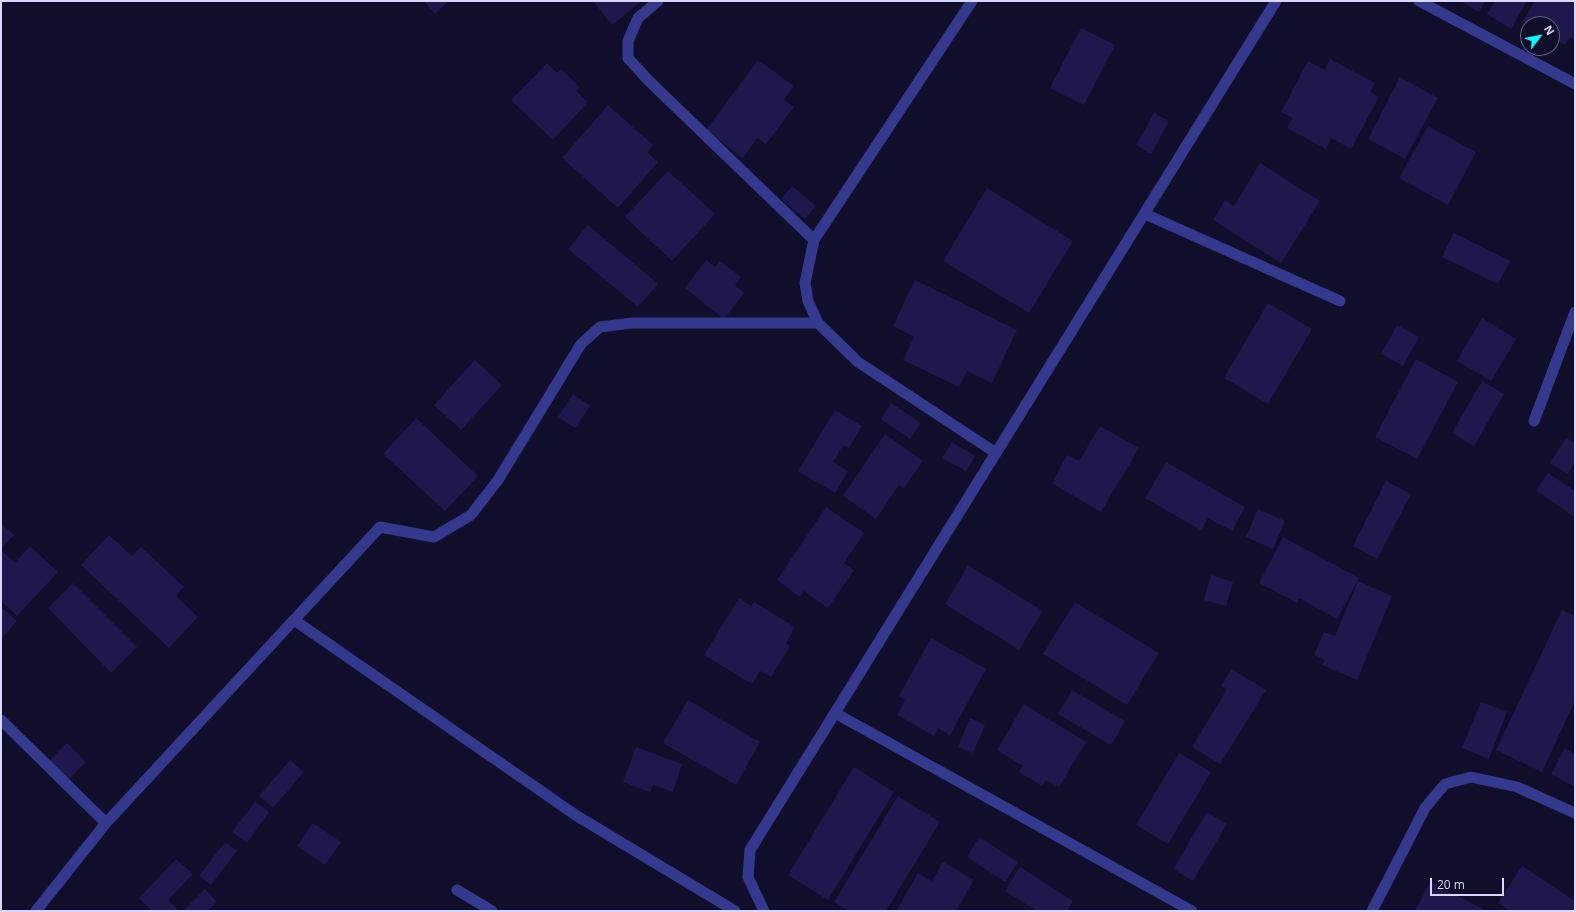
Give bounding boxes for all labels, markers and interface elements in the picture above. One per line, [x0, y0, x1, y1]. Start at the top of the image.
north arrow [1520, 16, 1560, 56]
text: N [1541, 22, 1558, 38]
scale bar [1432, 870, 1506, 896]
text: 20 m [1437, 876, 1465, 893]

